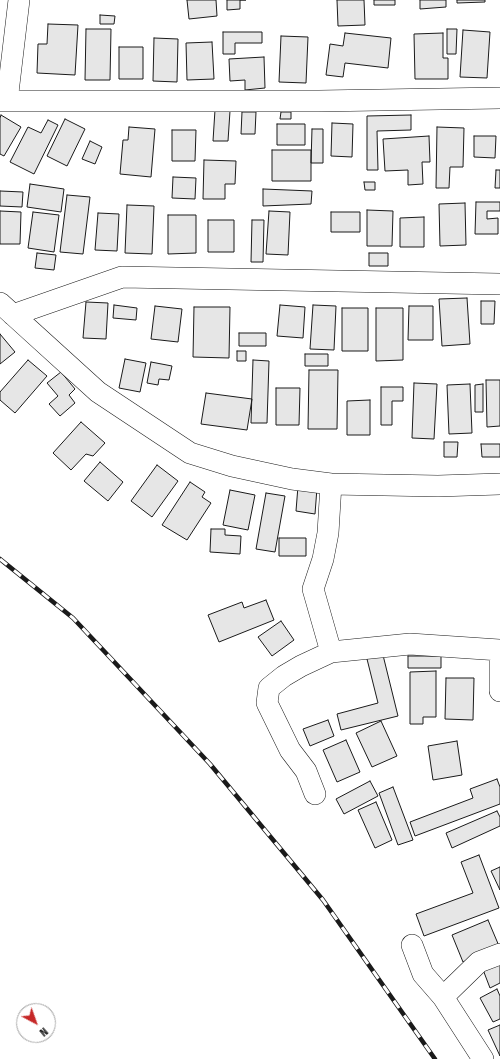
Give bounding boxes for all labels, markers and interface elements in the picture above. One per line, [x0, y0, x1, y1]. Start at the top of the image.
north arrow [16, 1003, 56, 1043]
text: N [37, 1025, 50, 1039]

